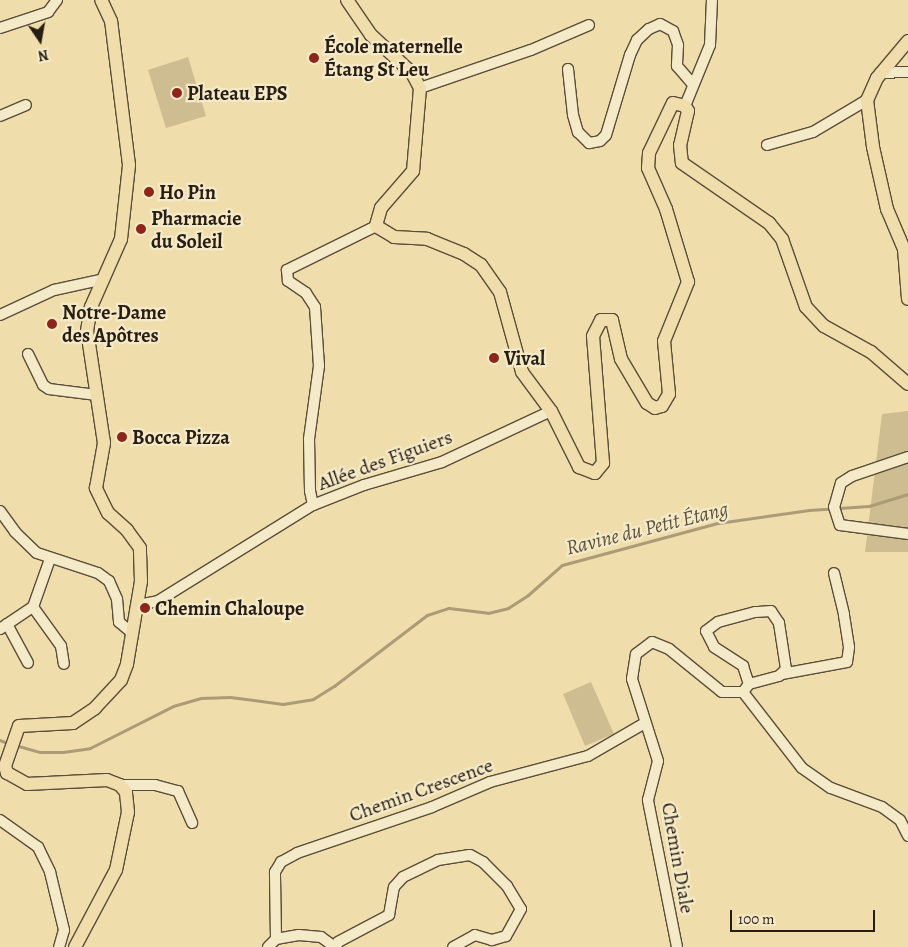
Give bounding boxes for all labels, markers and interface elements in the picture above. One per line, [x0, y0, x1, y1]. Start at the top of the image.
north arrow [15, 15, 65, 65]
place label: École maternelle Étang St Leu [324, 34, 463, 81]
text: N [36, 45, 50, 66]
marker: École maternelle Étang St Leu [308, 52, 320, 64]
place label: Plateau EPS [187, 81, 288, 105]
marker: Plateau EPS [171, 87, 183, 99]
place label: Ho Pin [159, 180, 216, 204]
marker: Ho Pin [143, 186, 155, 198]
place label: Pharmacie du Soleil [151, 206, 241, 253]
marker: Pharmacie du Soleil [135, 223, 147, 235]
place label: Notre-Dame des Apôtres [62, 300, 166, 347]
marker: Notre-Dame des Apôtres [46, 318, 58, 330]
place label: Vival [504, 346, 545, 370]
marker: Vival [488, 352, 500, 364]
place label: Bocca Pizza [132, 425, 230, 449]
street label: Allée des Figuiers [315, 425, 455, 495]
marker: Bocca Pizza [116, 431, 128, 443]
water label: Ravine du Petit Étang [563, 496, 731, 560]
place label: Chemin Chaloupe [155, 596, 304, 620]
marker: Chemin Chaloupe [139, 602, 151, 614]
street label: Chemin Crescence [346, 753, 496, 827]
street label: Chemin Diale [656, 801, 700, 915]
scale bar [733, 900, 878, 932]
text: 100 m [738, 909, 775, 929]

